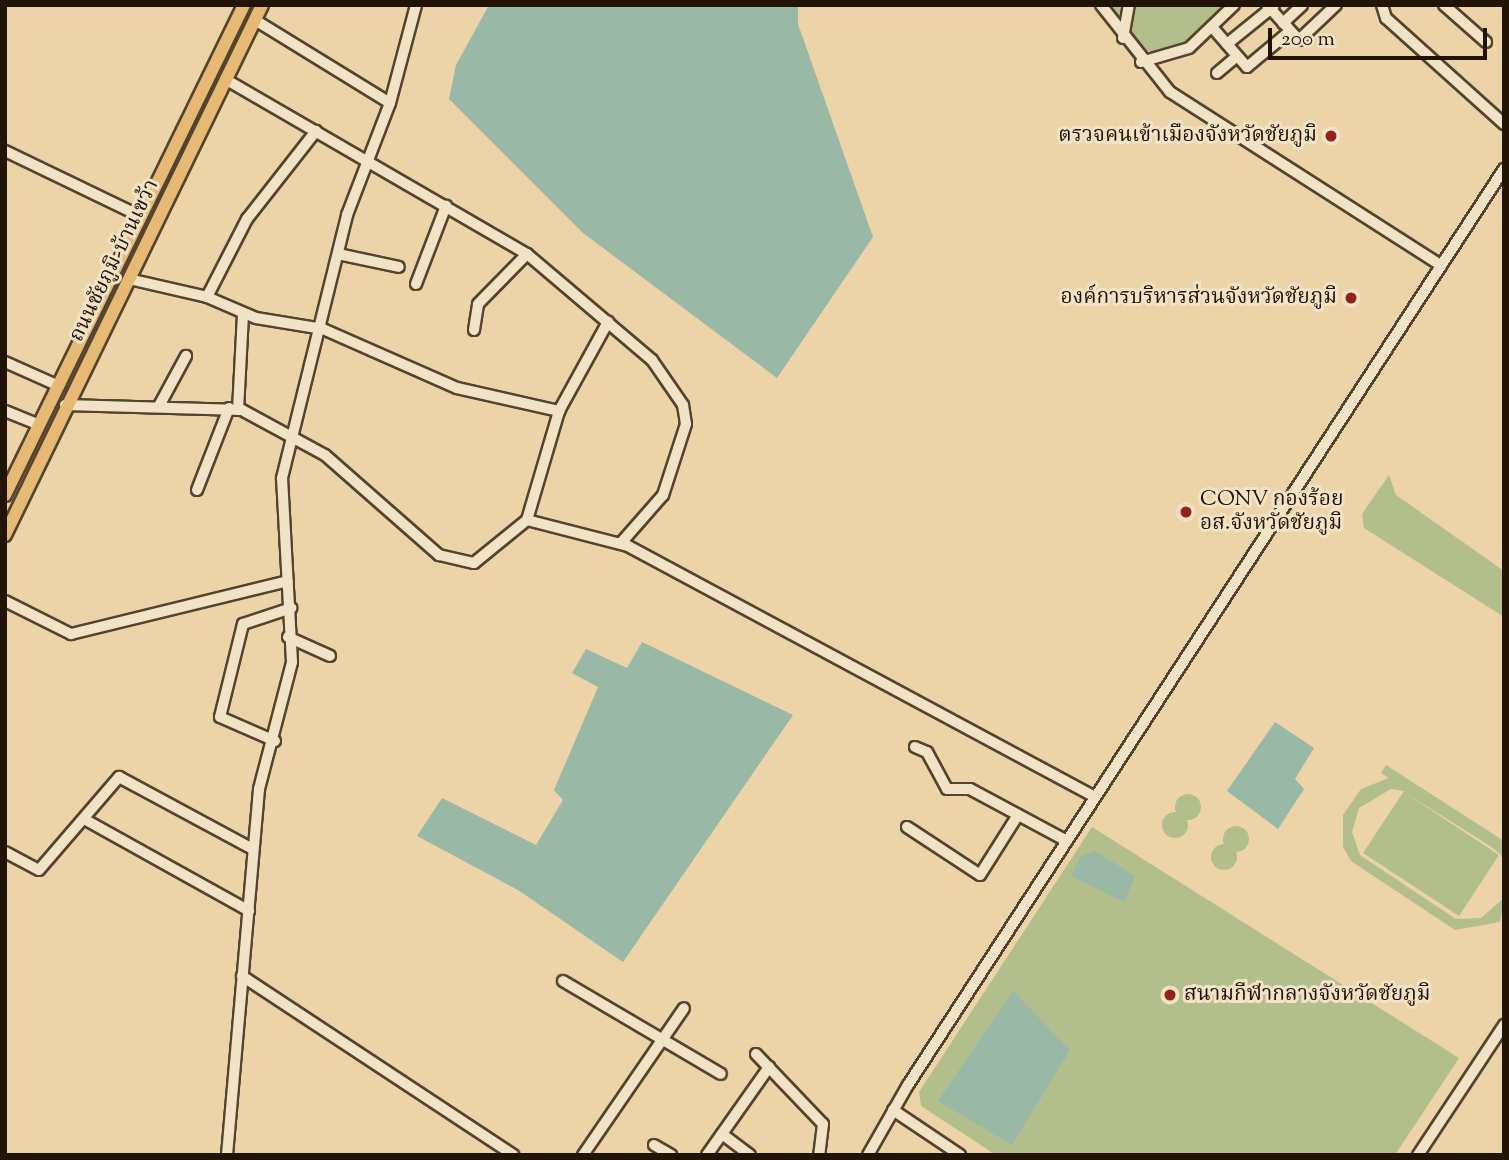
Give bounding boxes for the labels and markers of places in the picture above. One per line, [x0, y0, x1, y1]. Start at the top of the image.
place label: ตรวจคนเข้าเมืองจังหวัดชัยภูมิ [1058, 123, 1317, 149]
marker: ตรวจคนเข้าเมืองจังหวัดชัยภูมิ [1323, 128, 1339, 144]
place label: องค์การบริหารส่วนจังหวัดชัยภูมิ [1060, 285, 1337, 311]
marker: องค์การบริหารส่วนจังหวัดชัยภูมิ [1343, 290, 1359, 306]
place label: CONV กองร้อย อส.จังหวัดชัยภูมิ [1200, 487, 1343, 537]
marker: CONV กองร้อย อส.จังหวัดชัยภูมิ [1178, 504, 1194, 520]
place label: สนามกีฬากลางจังหวัดชัยภูมิ [1184, 982, 1430, 1008]
marker: สนามกีฬากลางจังหวัดชัยภูมิ [1162, 987, 1178, 1003]

